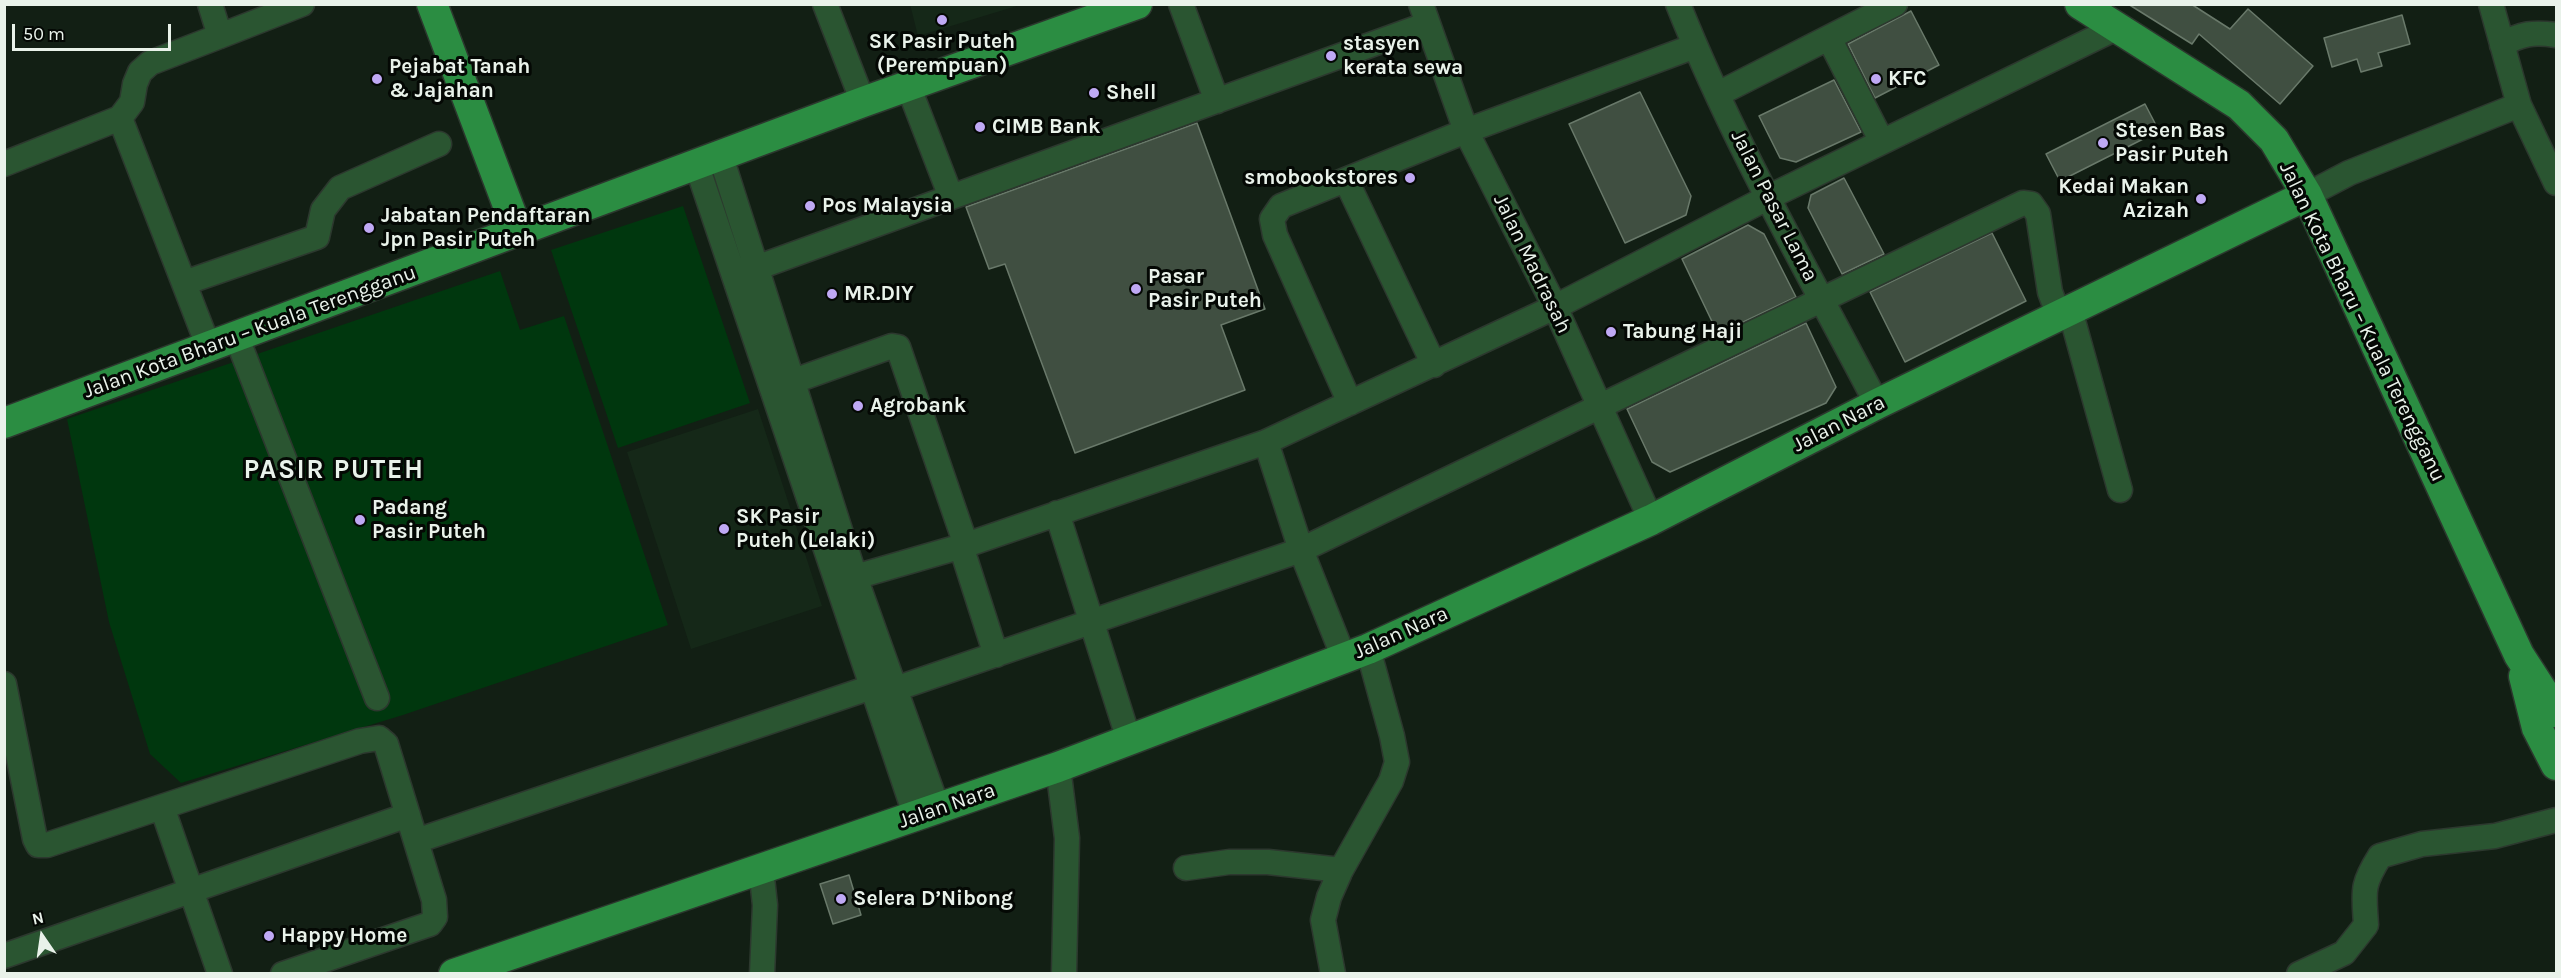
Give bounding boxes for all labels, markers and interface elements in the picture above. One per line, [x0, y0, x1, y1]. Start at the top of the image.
scale bar [15, 12, 174, 50]
marker: SK Pasir Puteh (Perempuan) [935, 13, 949, 27]
text: 50 m [23, 23, 65, 45]
place label: SK Pasir Puteh (Perempuan) [869, 29, 1015, 79]
place label: stasyen kerata sewa [1343, 31, 1463, 81]
marker: stasyen kerata sewa [1324, 49, 1338, 63]
place label: Pejabat Tanah & Jajahan [389, 54, 530, 104]
place label: KFC [1888, 66, 1927, 92]
marker: Pejabat Tanah & Jajahan [370, 72, 384, 86]
marker: KFC [1869, 72, 1883, 86]
place label: Shell [1106, 80, 1156, 106]
marker: Shell [1087, 86, 1101, 100]
place label: CIMB Bank [992, 114, 1100, 140]
place label: Stesen Bas Pasir Puteh [2115, 118, 2229, 168]
marker: CIMB Bank [973, 120, 987, 134]
street label: Jalan Pasar Lama [1725, 126, 1823, 286]
marker: Stesen Bas Pasir Puteh [2096, 136, 2110, 150]
street label: Jalan Kota Bharu – Kuala Terengganu [2273, 158, 2451, 486]
place label: smobookstores [1244, 165, 1398, 191]
marker: smobookstores [1403, 171, 1417, 185]
place label: Kedai Makan Azizah [2058, 174, 2189, 224]
street label: Jalan Madrasah [1488, 190, 1576, 338]
marker: Kedai Makan Azizah [2194, 192, 2208, 206]
place label: Pos Malaysia [822, 193, 953, 219]
marker: Pos Malaysia [803, 199, 817, 213]
place label: Jabatan Pendaftaran Jpn Pasir Puteh [381, 203, 590, 253]
marker: Jabatan Pendaftaran Jpn Pasir Puteh [362, 221, 376, 235]
street label: Jalan Kota Bharu – Kuala Terengganu [80, 260, 420, 404]
place label: Pasar Pasir Puteh [1148, 264, 1262, 314]
place label: MR.DIY [844, 281, 914, 307]
marker: Pasar Pasir Puteh [1129, 282, 1143, 296]
marker: MR.DIY [825, 287, 839, 301]
place label: Tabung Haji [1623, 319, 1742, 345]
marker: Tabung Haji [1604, 325, 1618, 339]
street label: Jalan Nara [1789, 390, 1889, 458]
place label: Agrobank [870, 393, 966, 419]
marker: Agrobank [851, 399, 865, 413]
district label: PASIR PUTEH [243, 454, 425, 486]
place label: Padang Pasir Puteh [372, 495, 486, 545]
place label: SK Pasir Puteh (Lelaki) [736, 504, 875, 554]
marker: Padang Pasir Puteh [353, 513, 367, 527]
marker: SK Pasir Puteh (Lelaki) [717, 522, 731, 536]
street label: Jalan Nara [1350, 601, 1452, 665]
street label: Jalan Nara [896, 778, 998, 834]
place label: Selera D’Nibong [853, 886, 1013, 912]
marker: Selera D’Nibong [834, 892, 848, 906]
north arrow [12, 906, 72, 966]
text: N [30, 907, 46, 929]
place label: Happy Home [281, 923, 407, 949]
marker: Happy Home [262, 929, 276, 943]

